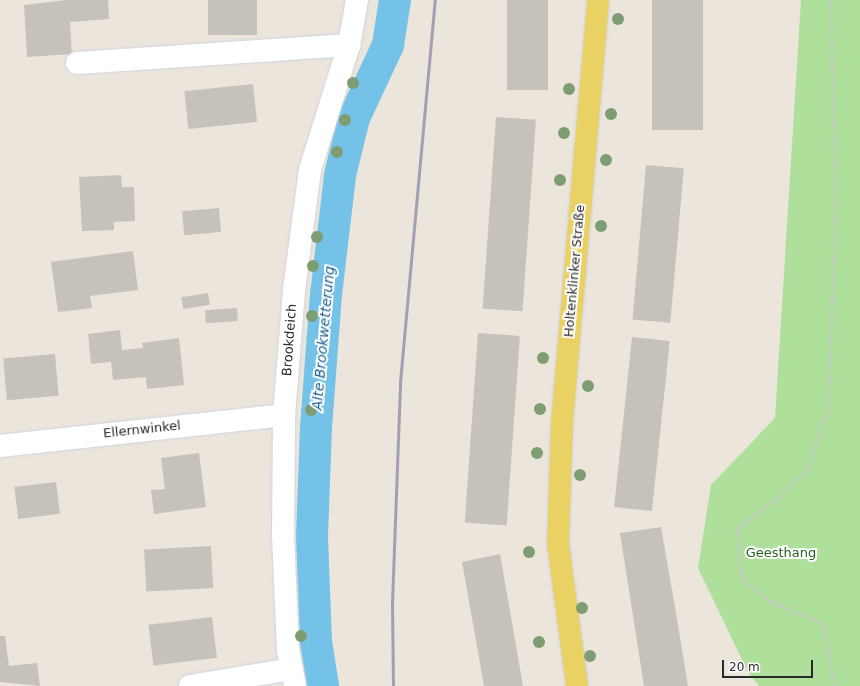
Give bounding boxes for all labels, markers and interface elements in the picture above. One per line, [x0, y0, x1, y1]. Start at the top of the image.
street label: Holtenklinker Straße [561, 204, 589, 338]
water label: Alte Brookwetterung [308, 265, 338, 411]
street label: Brookdeich [280, 303, 300, 377]
street label: Ellernwinkel [102, 418, 182, 442]
park label: Geesthang [746, 545, 816, 561]
scale bar [724, 652, 815, 678]
text: 20 m [729, 660, 760, 674]

